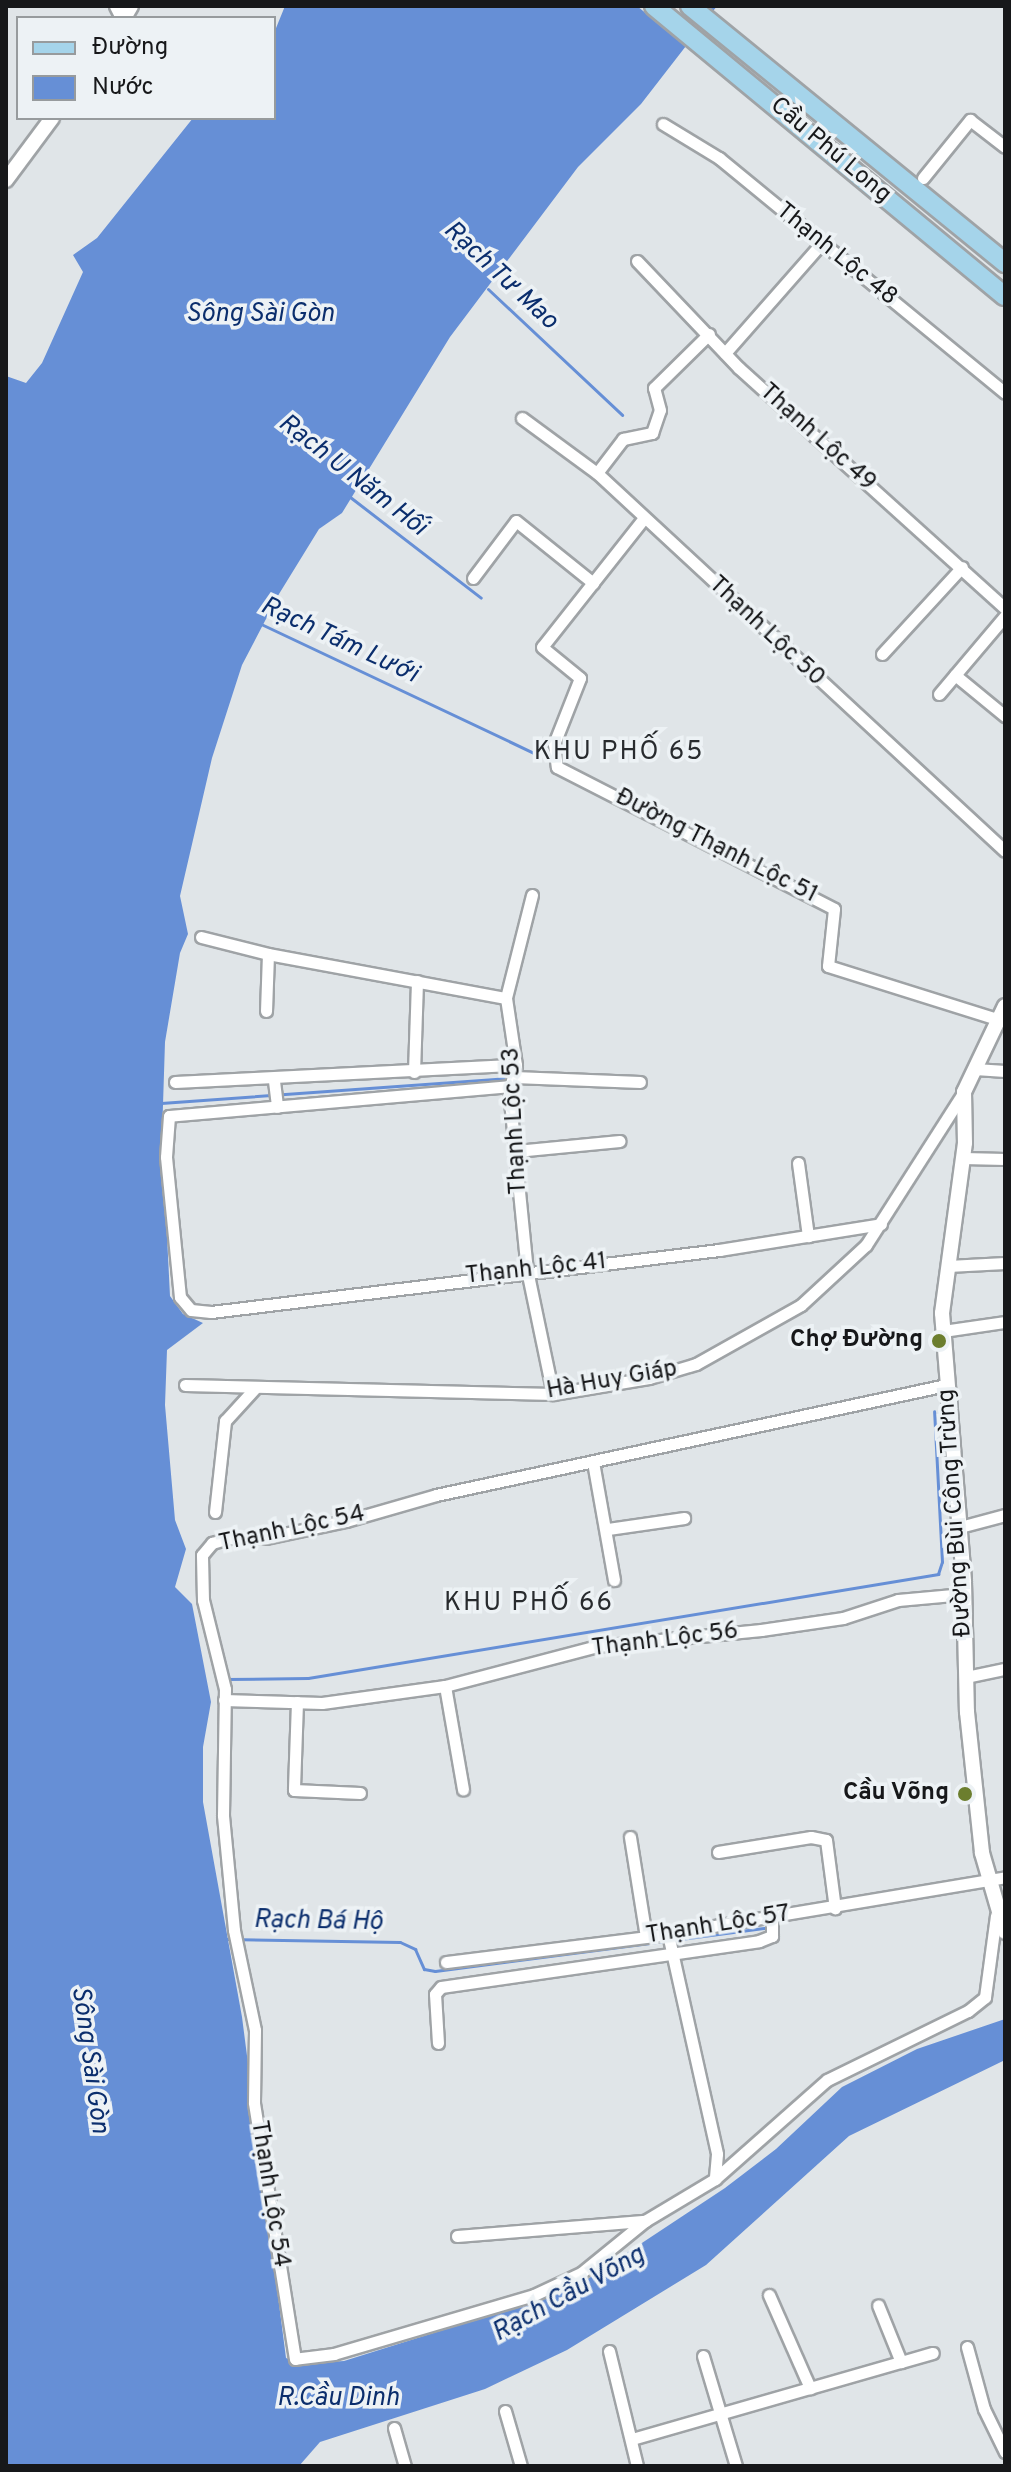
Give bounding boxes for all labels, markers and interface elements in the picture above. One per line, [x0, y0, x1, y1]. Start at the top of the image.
legend [16, 16, 276, 120]
text: Đường [92, 33, 168, 63]
text: Nước [92, 73, 154, 103]
street label: Cầu Phú Long [764, 92, 896, 210]
street label: Thạnh Lộc 48 [770, 197, 902, 313]
water label: Rạch Tư Mao [436, 215, 564, 337]
water label: Sông Sài Gòn [186, 299, 334, 331]
street label: Thạnh Lộc 49 [753, 378, 881, 498]
water label: Rạch U Năm Hối [271, 408, 433, 544]
street label: Thạnh Lộc 50 [702, 571, 830, 693]
water label: Rạch Tám Lưới [255, 591, 423, 691]
district label: KHU PHỐ 65 [534, 737, 704, 769]
street label: Đường Thạnh Lộc 51 [610, 783, 822, 911]
street label: Thạnh Lộc 53 [498, 1047, 534, 1195]
street label: Thạnh Lộc 41 [464, 1248, 608, 1292]
place label: Chợ Đường [790, 1327, 923, 1355]
marker: Chợ Đường [930, 1332, 948, 1350]
street label: Hà Huy Giáp [544, 1355, 680, 1407]
street label: Đường Bùi Công Trừng [933, 1387, 979, 1639]
street label: Thạnh Lộc 54 [216, 1500, 368, 1560]
district label: KHU PHỐ 66 [444, 1588, 614, 1620]
street label: Thạnh Lộc 56 [590, 1618, 740, 1664]
place label: Cầu Võng [842, 1780, 949, 1808]
marker: Cầu Võng [956, 1785, 974, 1803]
street label: Thạnh Lộc 57 [644, 1900, 792, 1952]
water label: Rạch Bá Hộ [253, 1905, 383, 1939]
water label: Sông Sài Gòn [63, 1984, 115, 2136]
street label: Thạnh Lộc 54 [243, 2119, 295, 2269]
water label: Rạch Cầu Võng [487, 2240, 651, 2350]
water label: R.Cầu Dinh [277, 2383, 399, 2415]

